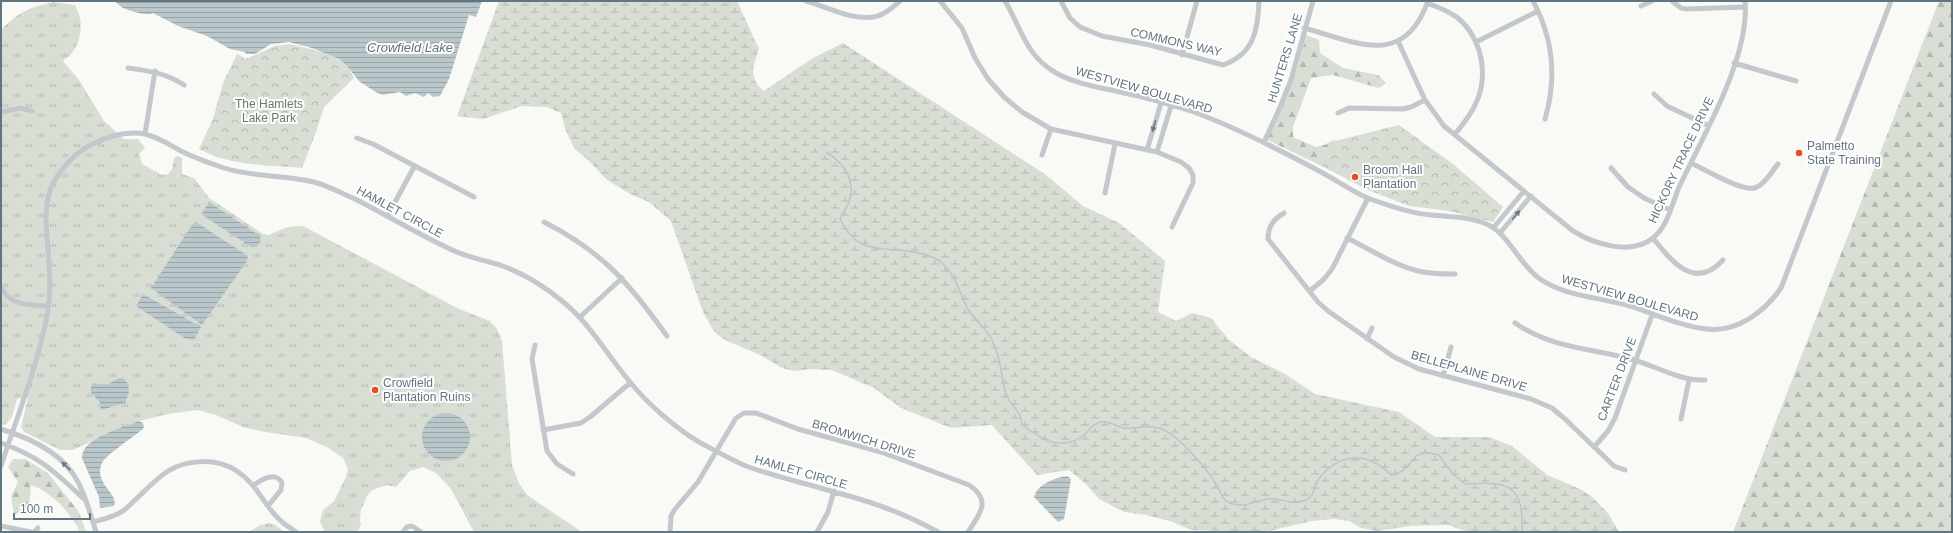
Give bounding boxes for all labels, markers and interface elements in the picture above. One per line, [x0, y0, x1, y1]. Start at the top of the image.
street label: HUNTERS LANE [1265, 12, 1305, 104]
street label: COMMONS WAY [1129, 25, 1223, 59]
water label: Crowfield Lake [367, 40, 453, 55]
street label: WESTVIEW BOULEVARD [1074, 64, 1214, 116]
street label: HICKORY TRACE DRIVE [1645, 94, 1717, 226]
park label: The Hamlets Lake Park [235, 97, 303, 125]
one-way arrow [1151, 121, 1157, 133]
place label: Palmetto State Training [1807, 139, 1881, 167]
marker: Palmetto State Training [1794, 148, 1804, 158]
place label: Broom Hall Plantation [1363, 163, 1422, 191]
marker: Broom Hall Plantation [1350, 172, 1360, 182]
street label: HAMLET CIRCLE [354, 183, 446, 241]
one-way arrow [1511, 209, 1520, 220]
street label: WESTVIEW BOULEVARD [1560, 272, 1700, 324]
street label: CARTER DRIVE [1594, 335, 1640, 423]
street label: BELLEPLAINE DRIVE [1409, 348, 1529, 394]
place label: Crowfield Plantation Ruins [383, 376, 470, 404]
marker: Crowfield Plantation Ruins [370, 385, 380, 395]
street label: BROMWICH DRIVE [810, 417, 918, 461]
street label: HAMLET CIRCLE [753, 452, 849, 492]
one-way arrow [61, 461, 71, 471]
scale bar [14, 495, 90, 521]
text: 100 m [20, 502, 53, 516]

